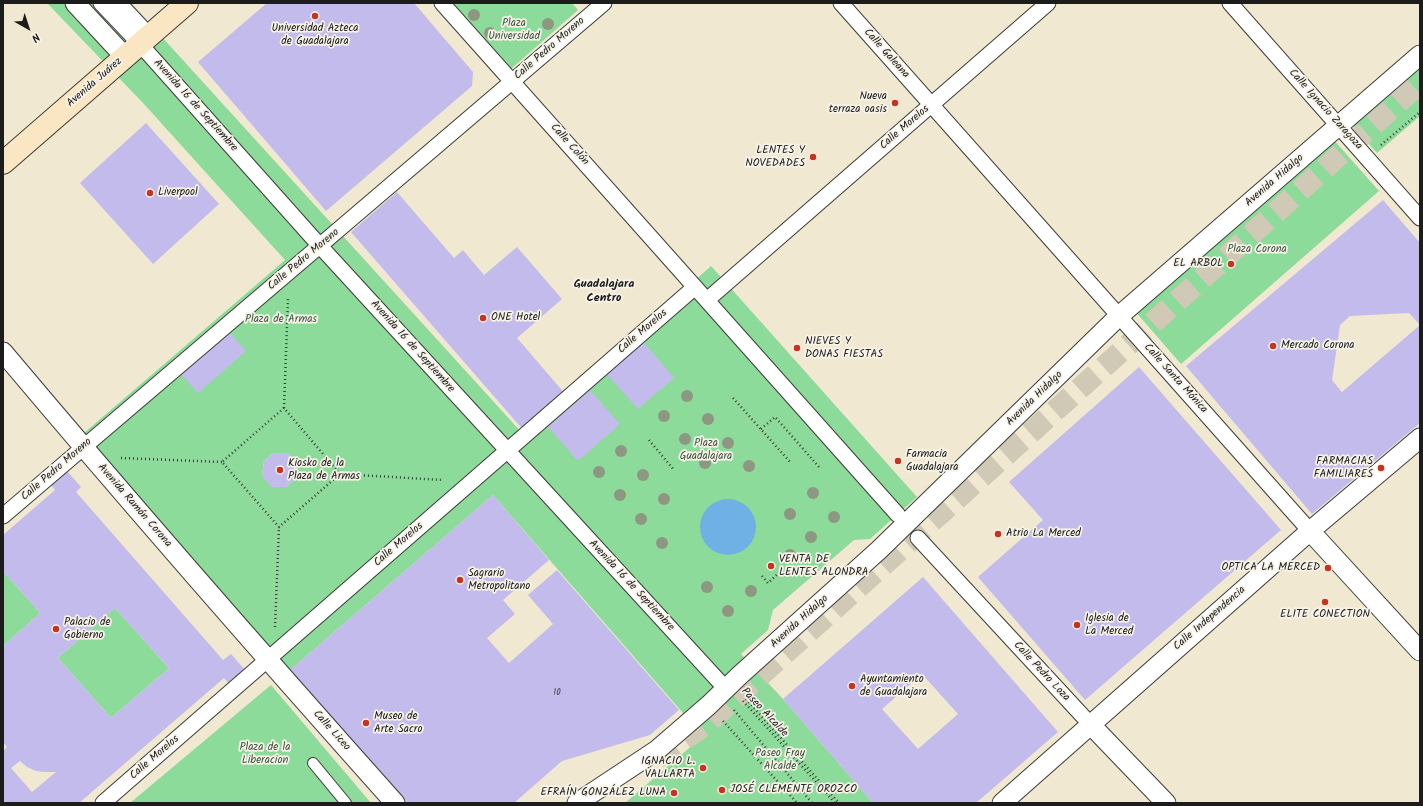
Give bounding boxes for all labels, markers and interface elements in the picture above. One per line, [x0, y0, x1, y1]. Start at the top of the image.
north arrow [8, 8, 48, 48]
marker: Universidad Azteca de Guadalajara [310, 11, 320, 21]
street label: Calle Pedro Moreno [512, 15, 588, 83]
park label: Plaza Universidad [488, 17, 540, 43]
place label: Universidad Azteca de Guadalajara [272, 22, 358, 48]
street label: Calle Galeana [860, 26, 912, 82]
text: N [27, 28, 44, 47]
street label: Avenida Juárez [65, 55, 125, 111]
street label: Avenida 16 de Septiembre [150, 57, 240, 155]
street label: Calle Ignacio Zaragoza [1285, 67, 1365, 153]
place label: Nueva terraza oasis [829, 90, 887, 116]
marker: Nueva terraza oasis [890, 98, 900, 108]
street label: Calle Morelos [878, 103, 932, 153]
street label: Calle Colón [547, 121, 591, 169]
place label: LENTES Y NOVEDADES [745, 144, 805, 170]
marker: LENTES Y NOVEDADES [808, 152, 818, 162]
street label: Avenida Hidalgo [1243, 152, 1307, 210]
place label: Liverpool [158, 186, 198, 200]
marker: Liverpool [145, 188, 155, 198]
street label: Calle Pedro Moreno [266, 226, 342, 294]
park label: Plaza Corona [1227, 243, 1287, 257]
place label: EL ARBOL [1173, 257, 1223, 271]
marker: EL ARBOL [1226, 259, 1236, 269]
district label: Guadalajara Centro [574, 278, 634, 306]
street label: Avenida 16 de Septiembre [367, 298, 457, 396]
street label: Calle Morelos [616, 307, 670, 357]
place label: ONE Hotel [491, 311, 540, 325]
park label: Plaza de Armas [245, 313, 317, 327]
marker: ONE Hotel [478, 313, 488, 323]
place label: NIEVES Y DONAS FIESTAS [805, 335, 883, 361]
place label: Mercado Corona [1281, 339, 1354, 353]
street label: Calle Santa Mónica [1140, 341, 1210, 417]
marker: Mercado Corona [1268, 341, 1278, 351]
marker: NIEVES Y DONAS FIESTAS [792, 343, 802, 353]
street label: Avenida Hidalgo [1004, 369, 1066, 429]
street label: Calle Pedro Moreno [19, 436, 95, 504]
park label: Plaza Guadalajara [680, 437, 732, 463]
place label: Farmacia Guadalajara [906, 448, 958, 474]
place label: FARMACIAS FAMILIARES [1314, 455, 1373, 481]
marker: Farmacia Guadalajara [893, 456, 903, 466]
place label: Kiosko de la Plaza de Armas [288, 457, 360, 483]
street label: Avenida Ramón Corona [94, 461, 174, 551]
marker: FARMACIAS FAMILIARES [1376, 463, 1386, 473]
marker: Kiosko de la Plaza de Armas [275, 465, 285, 475]
street label: Calle Morelos [372, 520, 426, 570]
place label: Atrio La Merced [1006, 527, 1081, 541]
marker: Atrio La Merced [993, 529, 1003, 539]
street label: Avenida 16 de Septiembre [585, 538, 677, 634]
place label: VENTA DE LENTES ALONDRA [779, 553, 869, 579]
marker: VENTA DE LENTES ALONDRA [766, 561, 776, 571]
place label: OPTICA LA MERCED [1222, 561, 1320, 575]
marker: OPTICA LA MERCED [1323, 563, 1333, 573]
place label: Sagrario Metropolitano [468, 567, 530, 593]
marker: Sagrario Metropolitano [455, 575, 465, 585]
street label: Calle Independencia [1171, 584, 1249, 654]
street label: Avenida Hidalgo [768, 593, 832, 651]
marker: ELITE CONECTION [1320, 597, 1330, 607]
place label: ELITE CONECTION [1280, 608, 1370, 622]
place label: Iglesia de La Merced [1085, 612, 1133, 638]
place label: Palacio de Gobierno [64, 616, 110, 642]
marker: Iglesia de La Merced [1072, 620, 1082, 630]
marker: Palacio de Gobierno [51, 624, 61, 634]
street label: Calle Pedro Loza [1010, 639, 1072, 705]
place label: Ayuntamiento de Guadalajara [860, 673, 927, 699]
marker: Ayuntamiento de Guadalajara [847, 681, 857, 691]
street label: Paseo Alcalde [738, 686, 790, 740]
house number: 10 [553, 688, 561, 698]
street label: Calle Liceo [309, 708, 353, 754]
place label: Museo de Arte Sacro [374, 710, 422, 736]
marker: Museo de Arte Sacro [361, 718, 371, 728]
street label: Calle Morelos [128, 733, 182, 783]
park label: Plaza de la Liberacion [240, 741, 290, 767]
park label: Paseo Fray Alcalde [755, 747, 805, 773]
place label: IGNACIO L. VALLARTA [641, 755, 695, 781]
marker: IGNACIO L. VALLARTA [698, 763, 708, 773]
place label: JOSÉ CLEMENTE OROZCO [730, 783, 857, 797]
marker: JOSÉ CLEMENTE OROZCO [717, 785, 727, 795]
place label: EFRAÍN GONZÁLEZ LUNA [541, 786, 666, 800]
marker: EFRAÍN GONZÁLEZ LUNA [669, 788, 679, 798]

